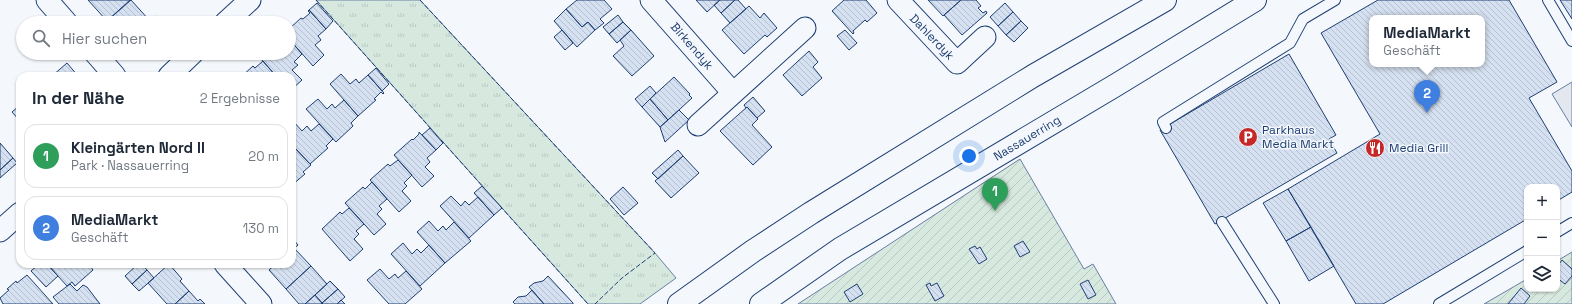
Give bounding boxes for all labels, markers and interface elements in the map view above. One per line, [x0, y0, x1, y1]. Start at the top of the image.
street label: Dahlerdyk [906, 11, 958, 64]
popup [1369, 15, 1485, 67]
search box [16, 16, 296, 60]
street label: Birkendyk [667, 19, 717, 73]
text: MediaMarkt [1383, 23, 1471, 42]
icon: search [30, 27, 52, 49]
text: Hier suchen [62, 29, 147, 48]
text: Geschäft [1383, 42, 1441, 59]
pin: 2 [1414, 80, 1440, 113]
text: In der Nähe [32, 87, 124, 109]
text: 2 Ergebnisse [200, 90, 280, 107]
street label: Nassauerring [990, 112, 1064, 164]
place label: Parkhaus Media Markt [1262, 122, 1334, 152]
parking icon: Parkhaus Media Markt [1237, 126, 1259, 148]
restaurant icon: Media Grill [1364, 137, 1386, 159]
text: Kleingärten Nord II [71, 138, 205, 157]
place label: Media Grill [1389, 140, 1448, 156]
your location [959, 146, 979, 166]
text: 1 [43, 148, 49, 165]
text: 20 m [248, 148, 279, 165]
text: Park · Nassauerring [71, 157, 189, 174]
pin: 1 [982, 178, 1008, 211]
map controls [1524, 184, 1560, 292]
button: + [1524, 184, 1560, 220]
text: MediaMarkt [71, 210, 158, 229]
text: 2 [42, 220, 50, 237]
text: 130 m [243, 220, 279, 237]
button: − [1524, 220, 1560, 256]
text: Geschäft [71, 229, 128, 246]
button: layers [1524, 256, 1560, 292]

